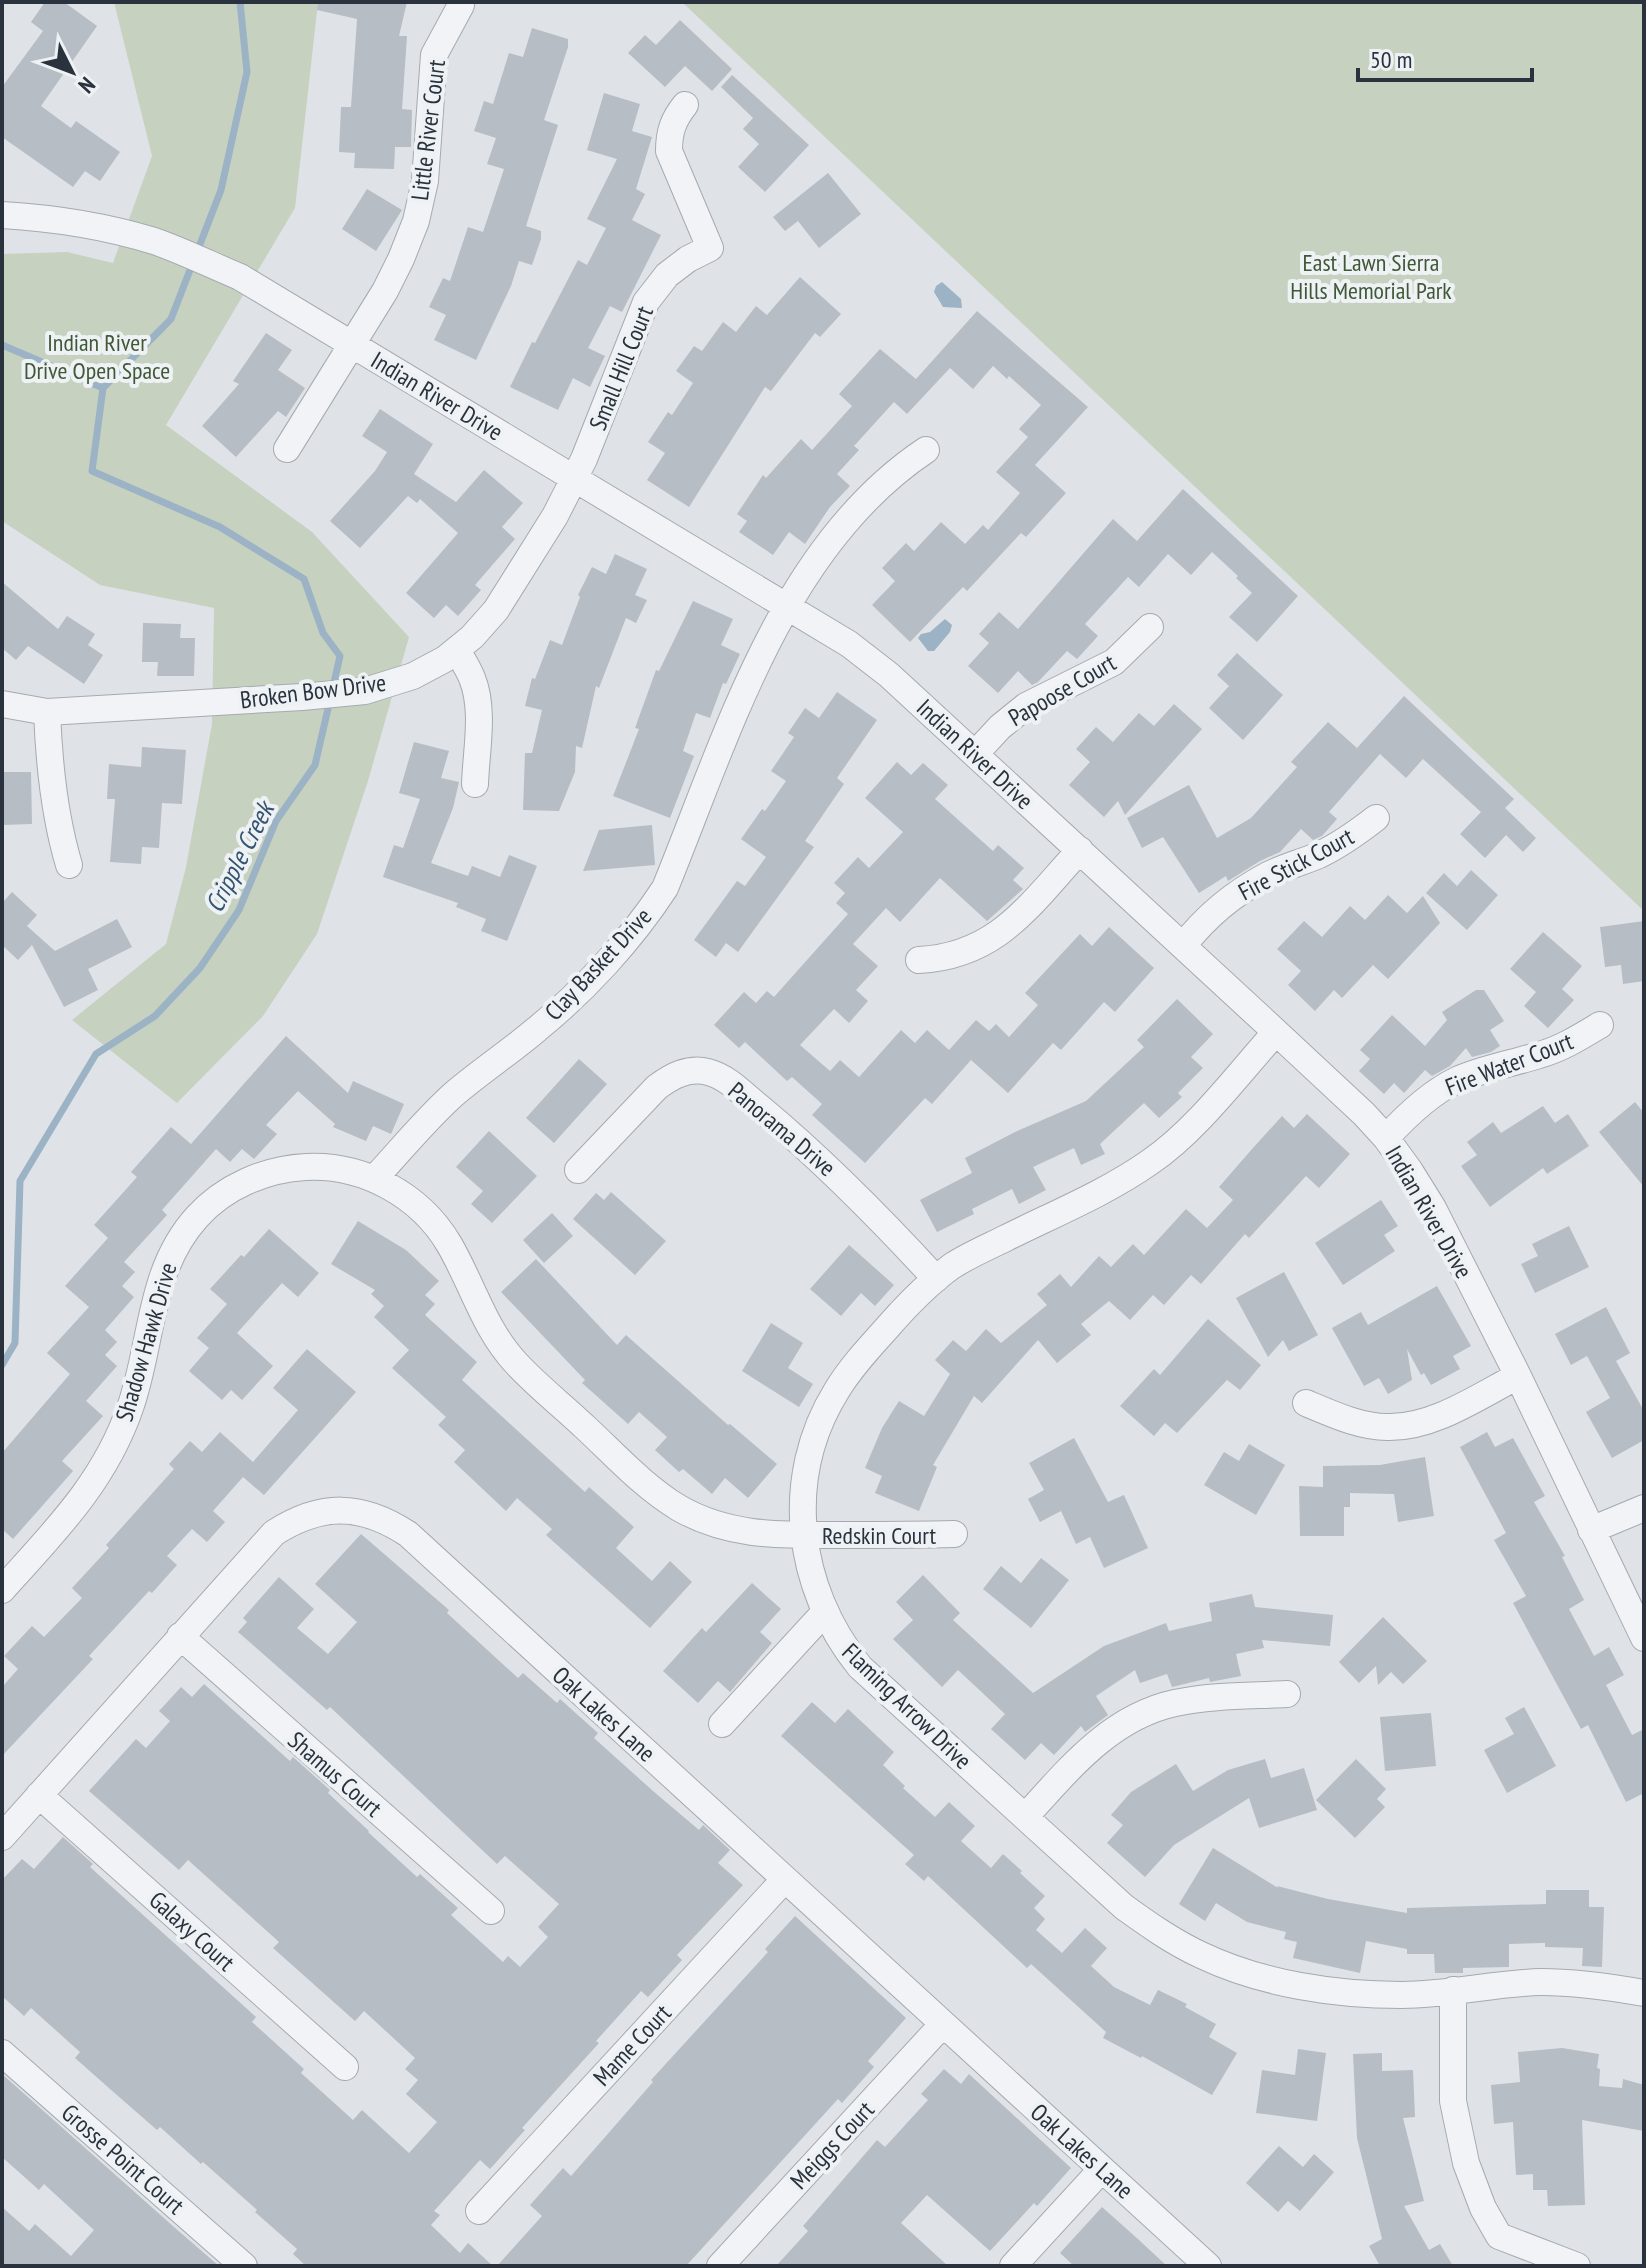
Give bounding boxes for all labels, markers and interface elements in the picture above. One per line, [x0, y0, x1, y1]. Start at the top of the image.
north arrow [32, 32, 112, 112]
scale bar [1358, 32, 1532, 82]
text: 50 m [1370, 44, 1412, 75]
street label: Little River Court [404, 58, 452, 202]
text: N [72, 72, 101, 99]
park label: East Lawn Sierra Hills Memorial Park [1290, 247, 1452, 306]
street label: Small Hill Court [582, 301, 660, 435]
park label: Indian River Drive Open Space [24, 327, 170, 386]
street label: Indian River Drive [366, 345, 508, 447]
street label: Papoose Court [1003, 647, 1122, 733]
street label: Broken Bow Drive [238, 667, 388, 715]
street label: Indian River Drive [910, 692, 1040, 816]
water label: Cripple Creek [197, 794, 282, 918]
street label: Fire Stick Court [1233, 821, 1359, 907]
street label: Clay Basket Drive [538, 901, 658, 1027]
street label: Fire Water Court [1441, 1025, 1578, 1102]
street label: Panorama Drive [722, 1075, 842, 1183]
street label: Indian River Drive [1379, 1140, 1479, 1284]
street label: Shadow Hawk Drive [109, 1259, 183, 1425]
street label: Redskin Court [822, 1520, 936, 1551]
street label: Flaming Arrow Drive [836, 1636, 978, 1776]
street label: Oak Lakes Lane [546, 1660, 662, 1768]
street label: Shamus Court [282, 1725, 389, 1824]
street label: Galaxy Court [143, 1884, 242, 1978]
street label: Mame Court [586, 1997, 678, 2092]
street label: Meiggs Court [783, 2094, 881, 2196]
street label: Grosse Point Court [55, 2097, 191, 2221]
street label: Oak Lakes Lane [1024, 2097, 1140, 2205]

